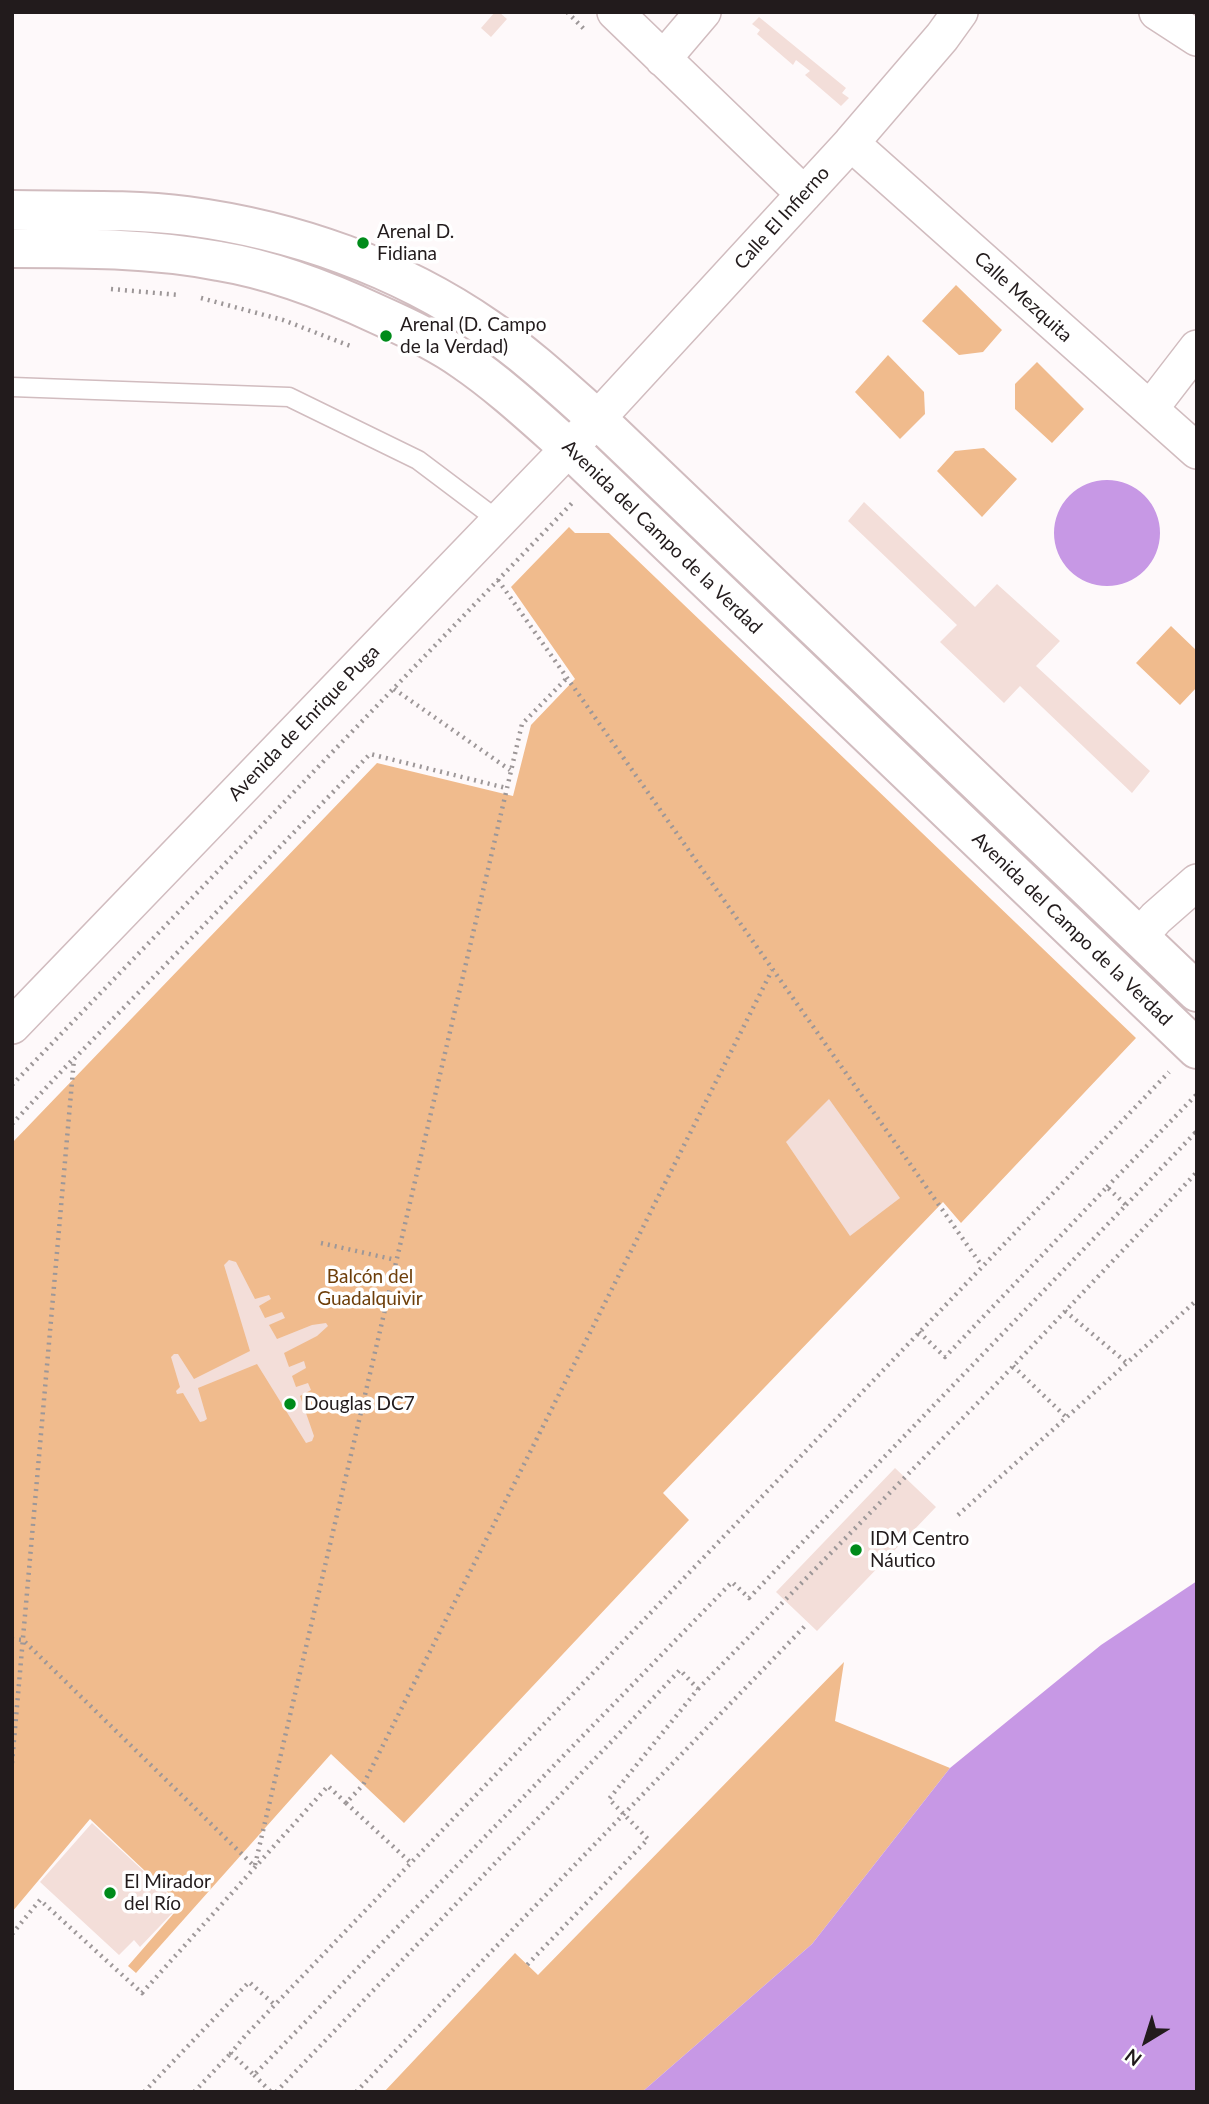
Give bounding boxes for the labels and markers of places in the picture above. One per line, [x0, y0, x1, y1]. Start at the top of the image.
place label: Arenal D. Fidiana [377, 221, 454, 265]
marker: Arenal D. Fidiana [355, 235, 371, 251]
place label: Arenal (D. Campo de la Verdad) [400, 314, 546, 358]
marker: Arenal (D. Campo de la Verdad) [378, 328, 394, 344]
place label: Douglas DC7 [304, 1393, 415, 1415]
marker: Douglas DC7 [282, 1396, 298, 1412]
place label: IDM Centro Náutico [870, 1528, 969, 1572]
marker: IDM Centro Náutico [848, 1542, 864, 1558]
place label: El Mirador del Río [124, 1871, 211, 1915]
marker: El Mirador del Río [102, 1885, 118, 1901]

